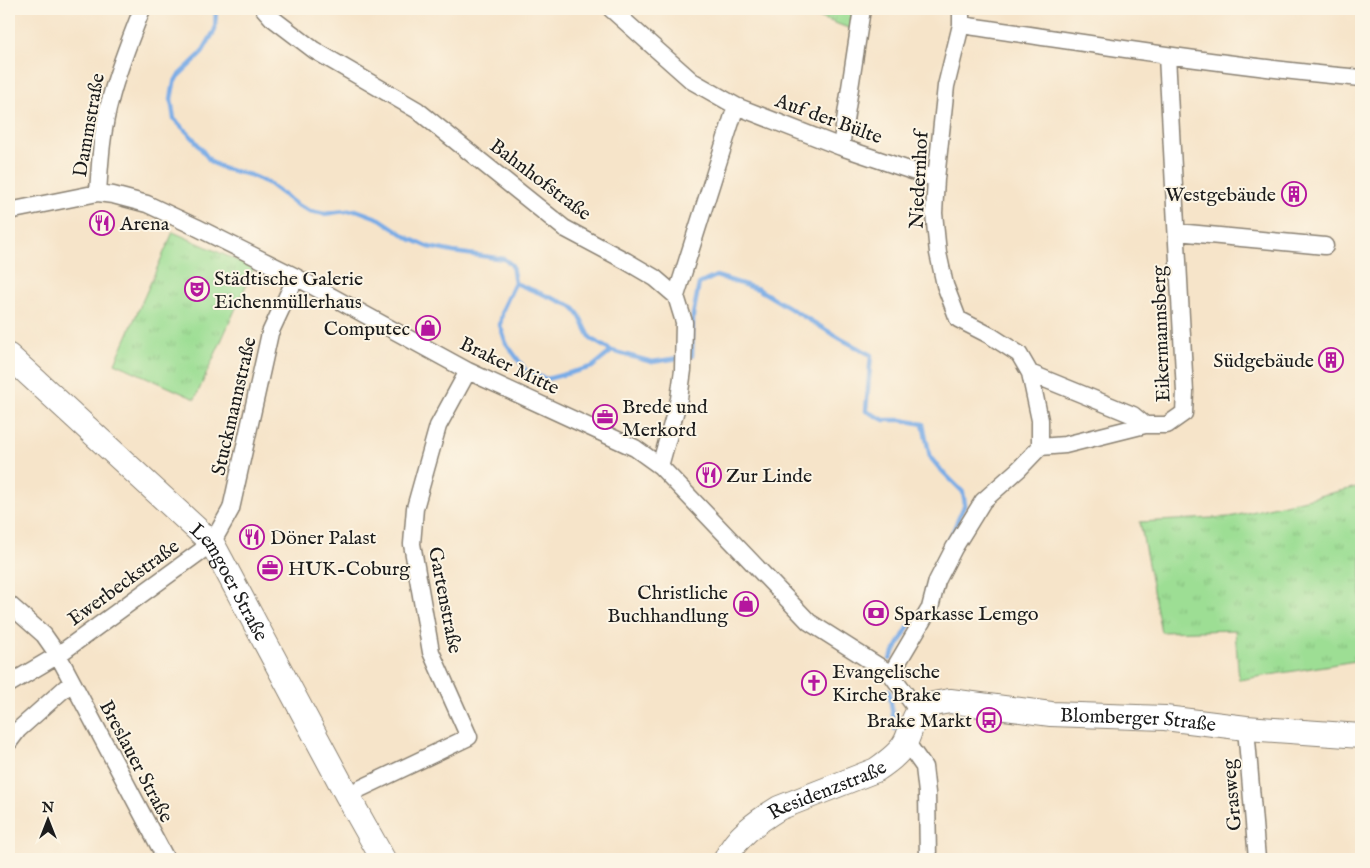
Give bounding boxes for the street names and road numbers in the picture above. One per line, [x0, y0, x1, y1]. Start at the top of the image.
street label: Dammstraße [68, 71, 111, 179]
street label: Auf der Bülte [771, 88, 885, 150]
street label: Niedernhof [904, 127, 935, 230]
street label: Bahnhofstraße [484, 134, 596, 227]
street label: Eikermannsberg [1147, 264, 1176, 403]
street label: Braker Mitte [455, 332, 563, 401]
street label: Stuckmannstraße [206, 335, 263, 478]
street label: Lemgoer Straße [184, 518, 273, 646]
street label: Ewerbeckstraße [63, 534, 185, 632]
street label: Gartenstraße [422, 545, 467, 656]
street label: Breslauer Straße [93, 696, 178, 827]
street label: Blomberger Straße [1060, 703, 1217, 738]
street label: Residenzstraße [763, 755, 892, 826]
street label: Grasweg [1217, 757, 1248, 832]

